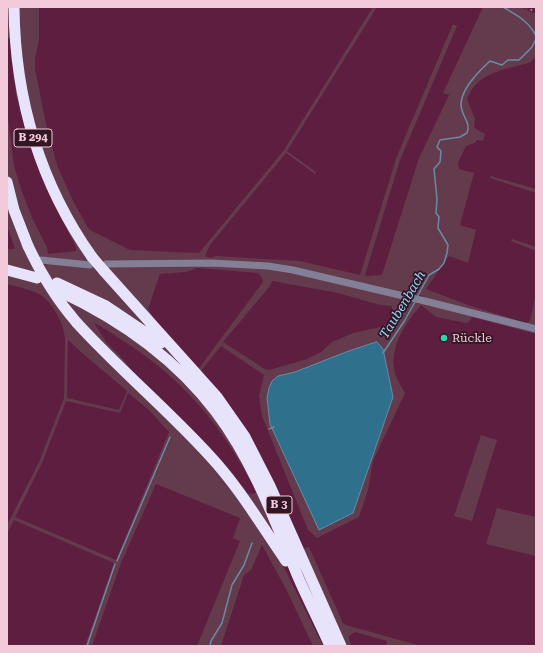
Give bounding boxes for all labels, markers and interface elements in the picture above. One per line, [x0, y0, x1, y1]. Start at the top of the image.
road number: B 294 [14, 129, 52, 147]
water label: Taubenbach [377, 268, 429, 342]
place label: Rückle [452, 331, 492, 345]
marker: Rückle [439, 333, 449, 343]
road number: B 3 [266, 496, 292, 514]

